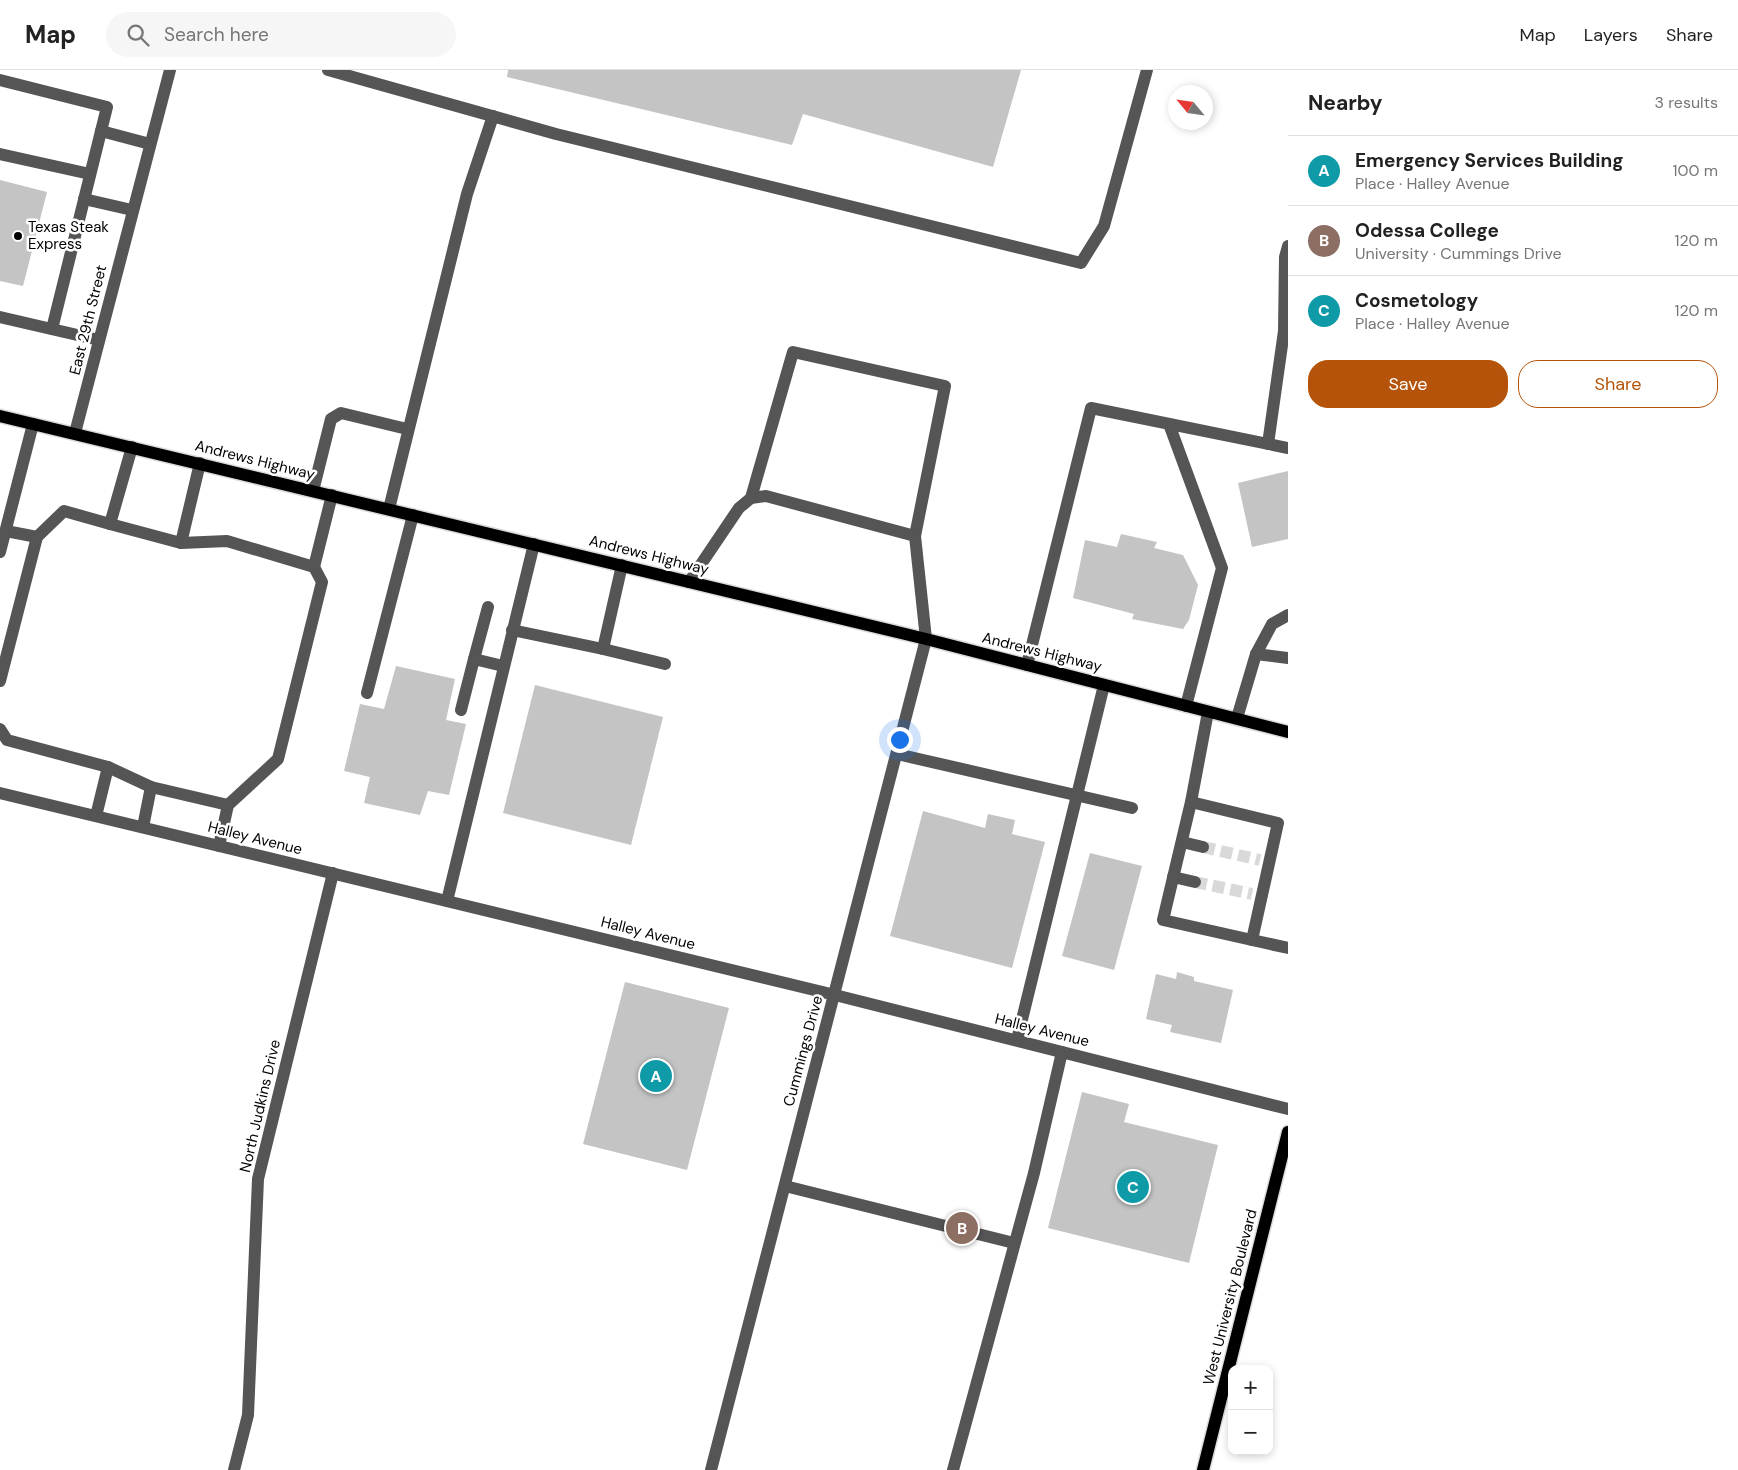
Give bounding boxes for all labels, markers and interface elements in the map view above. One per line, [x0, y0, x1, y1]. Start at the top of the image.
search box [106, 12, 456, 57]
text: Map [25, 19, 76, 50]
icon: search [124, 21, 152, 49]
text: Search here [164, 22, 269, 47]
text: Map [1520, 23, 1556, 47]
text: Layers [1584, 23, 1638, 47]
text: Share [1666, 23, 1713, 47]
north arrow [1168, 85, 1213, 130]
text: Nearby [1308, 89, 1382, 117]
text: 3 results [1655, 92, 1718, 113]
text: Emergency Services Building [1355, 148, 1624, 173]
text: A [1318, 160, 1330, 181]
text: 100 m [1673, 160, 1718, 181]
text: Place · Halley Avenue [1355, 173, 1510, 194]
place label: Texas Steak Express [28, 217, 109, 254]
text: Odessa College [1355, 218, 1499, 243]
marker: Texas Steak Express [12, 230, 24, 242]
text: B [1319, 230, 1329, 251]
text: 120 m [1674, 230, 1718, 251]
text: University · Cummings Drive [1355, 243, 1562, 264]
street label: East 29th Street [65, 263, 111, 377]
text: Cosmetology [1355, 288, 1478, 313]
text: C [1318, 300, 1330, 321]
text: 120 m [1674, 300, 1718, 321]
text: Place · Halley Avenue [1355, 313, 1510, 334]
button: Save [1308, 360, 1508, 408]
button: Share [1518, 360, 1718, 408]
street label: Andrews Highway [193, 435, 318, 485]
street label: Andrews Highway [587, 530, 712, 580]
street label: Andrews Highway [980, 627, 1105, 677]
your location [887, 727, 913, 753]
street label: Halley Avenue [206, 817, 304, 859]
street label: Halley Avenue [599, 912, 697, 954]
street label: Cummings Drive [779, 993, 827, 1109]
street label: Halley Avenue [993, 1009, 1091, 1051]
street label: North Judkins Drive [235, 1038, 285, 1174]
pin: A [640, 1057, 672, 1095]
pin: C [1117, 1168, 1149, 1206]
street label: West University Boulevard [1198, 1207, 1262, 1387]
pin: B [946, 1209, 978, 1247]
map controls [1228, 1365, 1273, 1455]
button: + [1228, 1365, 1273, 1410]
button: − [1228, 1410, 1273, 1455]

